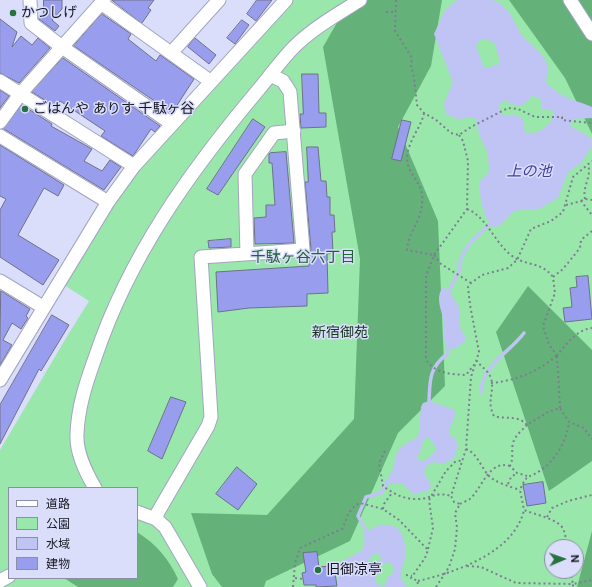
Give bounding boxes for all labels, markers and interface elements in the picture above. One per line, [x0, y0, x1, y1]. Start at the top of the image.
place label: かつしげ [21, 5, 77, 21]
marker: かつしげ [8, 8, 18, 18]
place label: ごはんや ありす 千駄ヶ谷 [33, 101, 194, 117]
marker: ごはんや ありす 千駄ヶ谷 [20, 104, 30, 114]
water label: 上の池 [507, 163, 551, 181]
district label: 千駄ヶ谷六丁目 [251, 249, 355, 267]
park label: 新宿御苑 [312, 325, 368, 341]
legend [8, 487, 138, 579]
text: 道路 [46, 496, 70, 512]
text: 公園 [46, 516, 70, 532]
text: 水域 [46, 536, 70, 552]
north arrow [544, 539, 584, 579]
text: N [568, 554, 582, 563]
text: 建物 [46, 556, 70, 572]
place label: 旧御涼亭 [326, 562, 382, 578]
marker: 旧御涼亭 [313, 565, 323, 575]

